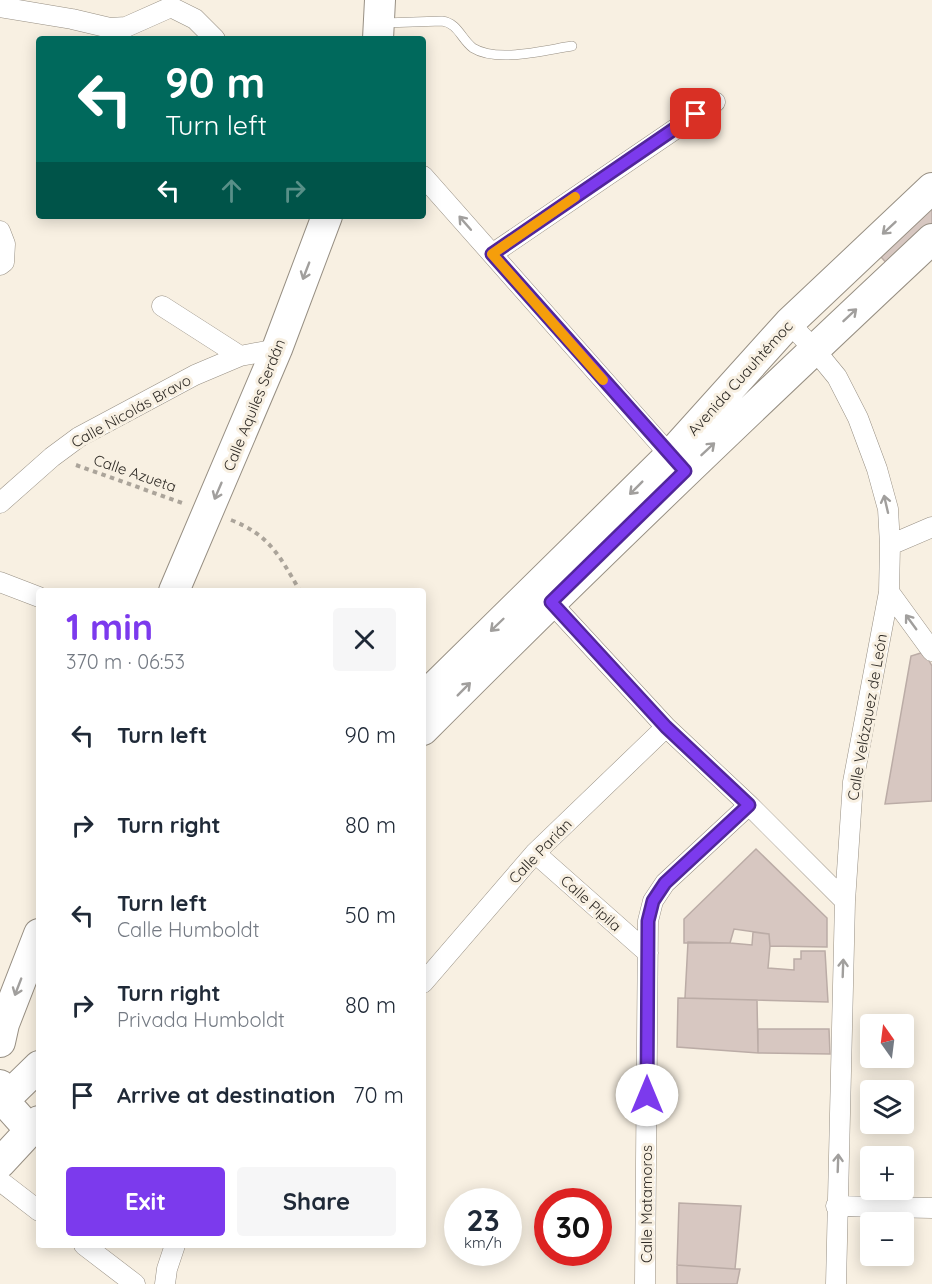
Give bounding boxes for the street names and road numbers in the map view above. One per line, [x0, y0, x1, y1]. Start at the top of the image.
street label: Avenida Cuauhtémoc [683, 316, 797, 439]
street label: Calle Aquiles Serdán [219, 336, 289, 474]
street label: Calle Nicolás Bravo [68, 370, 194, 452]
street label: Calle Azueta [91, 450, 179, 496]
street label: Calle Velázquez de León [843, 632, 891, 802]
street label: Calle Parián [504, 815, 576, 887]
street label: Calle Pípila [557, 871, 625, 935]
street label: Calle Matamoros [637, 1145, 656, 1263]

